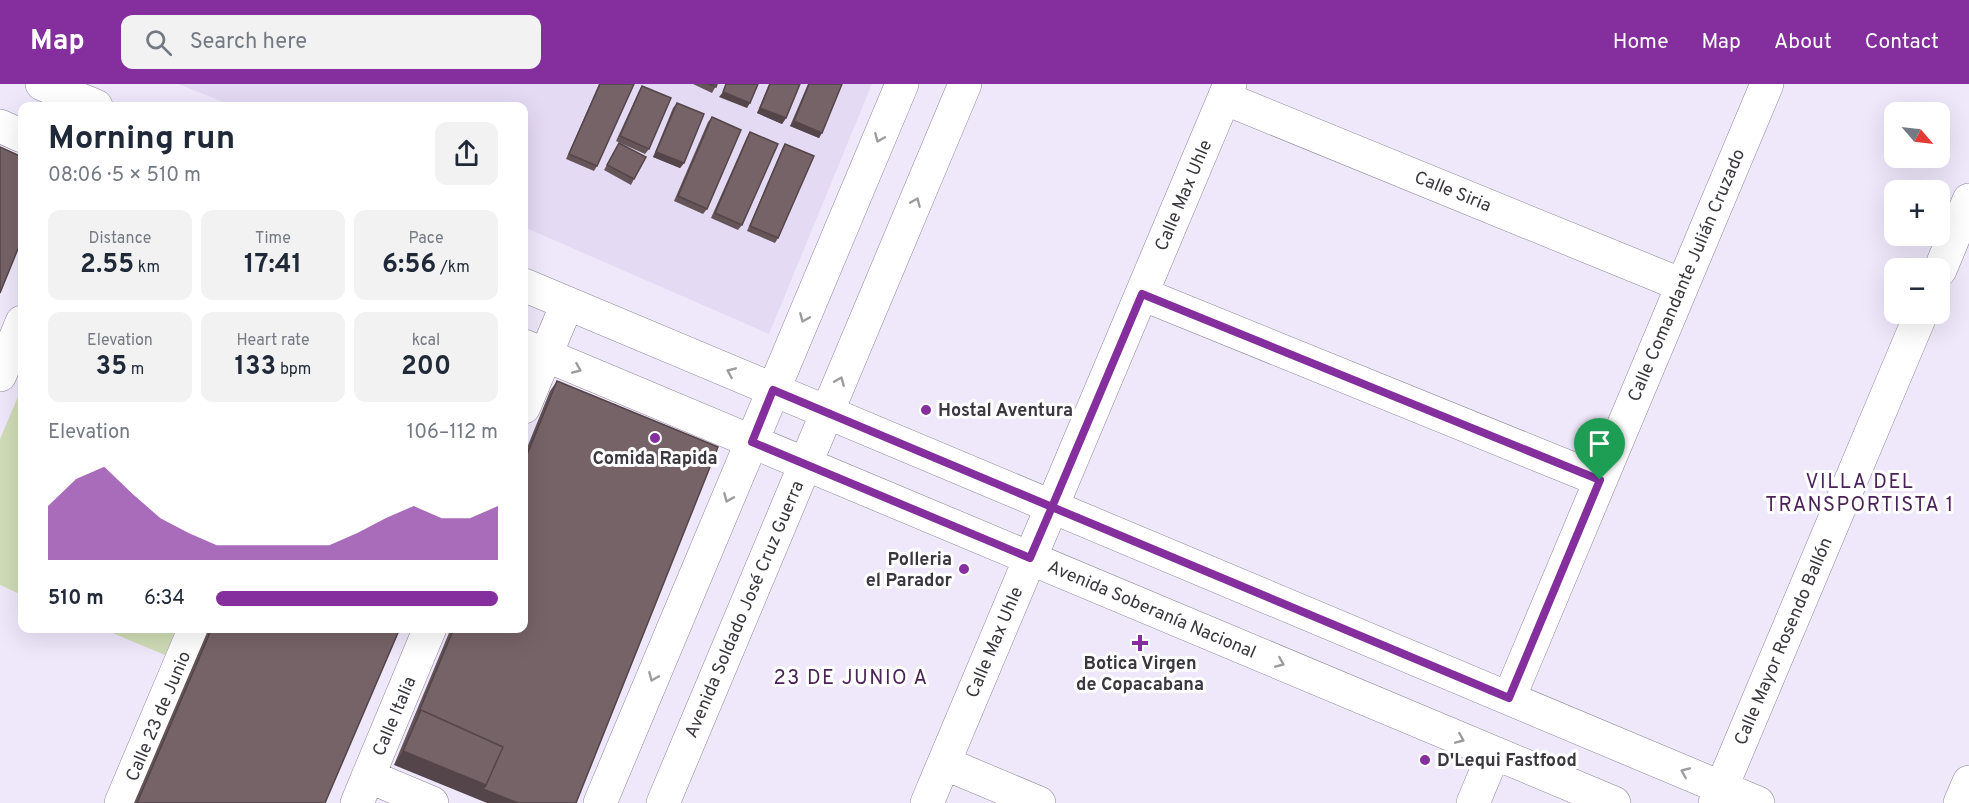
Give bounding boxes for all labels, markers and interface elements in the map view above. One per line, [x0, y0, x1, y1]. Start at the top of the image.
search box [121, 15, 541, 69]
text: Map [30, 24, 85, 60]
icon: search [142, 26, 175, 59]
text: Search here [190, 29, 307, 56]
text: Home [1613, 29, 1669, 56]
text: Map [1702, 29, 1741, 56]
text: About [1774, 29, 1832, 56]
text: Contact [1865, 29, 1939, 56]
north arrow [1884, 102, 1950, 168]
map controls [1884, 102, 1950, 324]
text: Morning run [48, 119, 235, 161]
button: share [435, 122, 498, 185]
one-way arrow [875, 132, 887, 143]
street label: Calle Max Uhle [1151, 137, 1218, 255]
street label: Calle Comandante Julián Cruzado [1624, 146, 1751, 405]
text: 08:06 · 5 × 510 m [48, 163, 201, 189]
street label: Calle Siria [1411, 167, 1494, 218]
button: + [1884, 180, 1950, 246]
one-way arrow [909, 197, 921, 208]
text: Distance [89, 229, 151, 249]
text: Time [255, 229, 291, 249]
text: Pace [408, 229, 444, 249]
text: 2.55 [80, 249, 134, 282]
text: 17:41 [244, 249, 302, 282]
text: 6:56 [382, 249, 436, 282]
text: km [134, 258, 160, 278]
text: /km [436, 258, 470, 278]
button: − [1884, 258, 1950, 324]
one-way arrow [799, 311, 811, 322]
text: Elevation [87, 331, 153, 351]
text: Heart rate [236, 331, 310, 351]
text: kcal [412, 331, 440, 351]
text: 35 [96, 351, 127, 384]
text: 133 [235, 351, 276, 384]
text: 200 [401, 351, 451, 384]
text: m [127, 360, 144, 380]
text: bpm [276, 360, 311, 380]
one-way arrow [571, 361, 582, 373]
one-way arrow [726, 367, 737, 379]
one-way arrow [833, 377, 845, 388]
place label: Hostal Aventura [938, 400, 1073, 423]
marker: Hostal Aventura [919, 403, 933, 417]
pin [1574, 418, 1625, 480]
text: Elevation [48, 420, 130, 446]
text: 106–112 m [407, 420, 498, 446]
icon: arrive [1583, 427, 1616, 460]
marker: Comida Rapida [648, 431, 662, 445]
place label: Comida Rapida [592, 448, 718, 471]
district label: VILLA DEL TRANSPORTISTA 1 [1765, 470, 1955, 519]
street label: Avenida Soldado José Cruz Guerra [681, 477, 810, 742]
one-way arrow [724, 491, 736, 502]
street label: Calle Mayor Rosendo Ballón [1730, 534, 1839, 749]
place label: Polleria el Parador [866, 549, 952, 593]
street label: Avenida Soberanía Nacional [1044, 556, 1259, 665]
marker: Polleria el Parador [957, 562, 971, 576]
street label: Calle Max Uhle [962, 584, 1029, 702]
text: 510 m [48, 586, 104, 612]
text: 6:34 [144, 586, 185, 612]
marker: Botica Virgen de Copacabana [1133, 636, 1147, 650]
street label: Calle 23 de Junio [122, 648, 197, 785]
place label: Botica Virgen de Copacabana [1076, 653, 1204, 697]
one-way arrow [1274, 656, 1285, 668]
district label: 23 DE JUNIO A [773, 666, 929, 692]
one-way arrow [648, 671, 660, 682]
street label: Calle Italia [368, 673, 422, 760]
one-way arrow [1454, 732, 1465, 744]
place label: D'Lequi Fastfood [1437, 750, 1577, 773]
marker: D'Lequi Fastfood [1418, 753, 1432, 767]
one-way arrow [1680, 767, 1691, 779]

